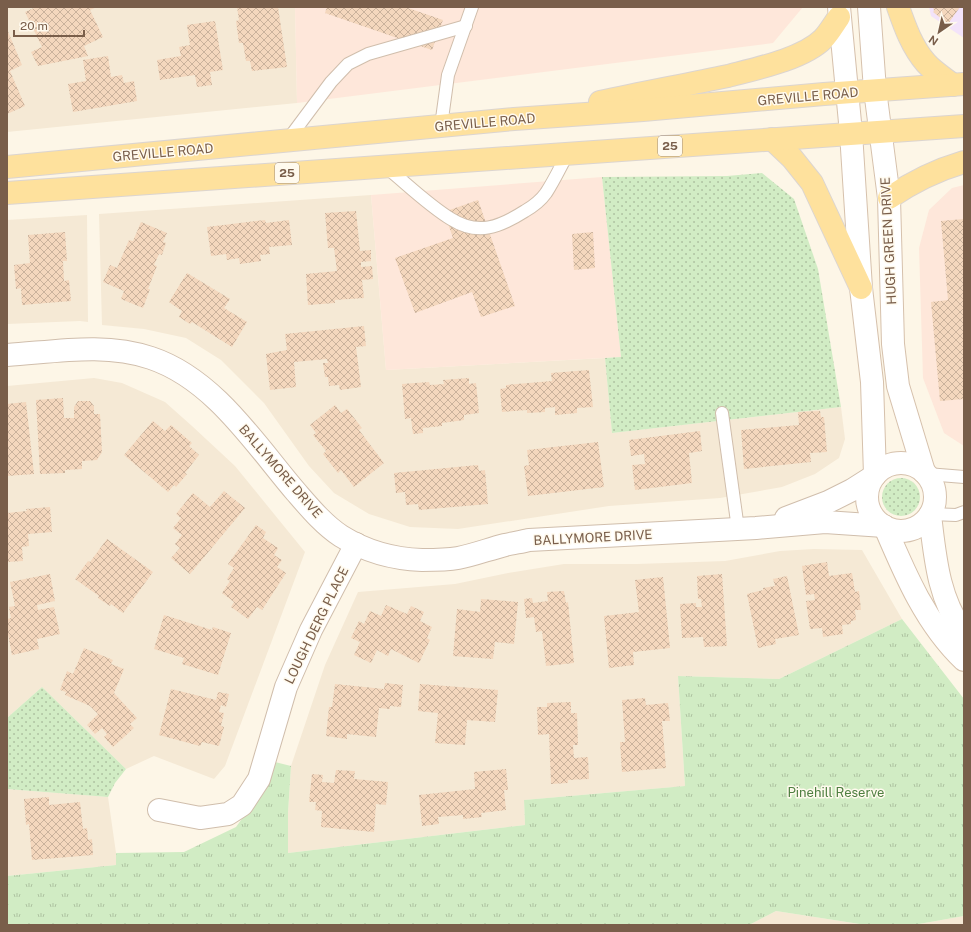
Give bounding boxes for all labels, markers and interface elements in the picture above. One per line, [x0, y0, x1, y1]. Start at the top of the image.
scale bar [14, 12, 84, 38]
north arrow [919, 12, 959, 52]
text: 20 m [20, 19, 48, 33]
text: N [926, 33, 940, 48]
street label: GREVILLE ROAD [757, 85, 859, 108]
street label: GREVILLE ROAD [434, 111, 536, 134]
road number: 25 [658, 136, 682, 156]
street label: GREVILLE ROAD [112, 141, 214, 164]
road number: 25 [275, 163, 299, 183]
street label: HUGH GREEN DRIVE [878, 177, 899, 305]
street label: BALLYMORE DRIVE [236, 422, 325, 521]
street label: BALLYMORE DRIVE [533, 527, 653, 548]
street label: LOUGH DERG PLACE [282, 564, 351, 686]
park label: Pinehill Reserve [788, 785, 884, 800]

